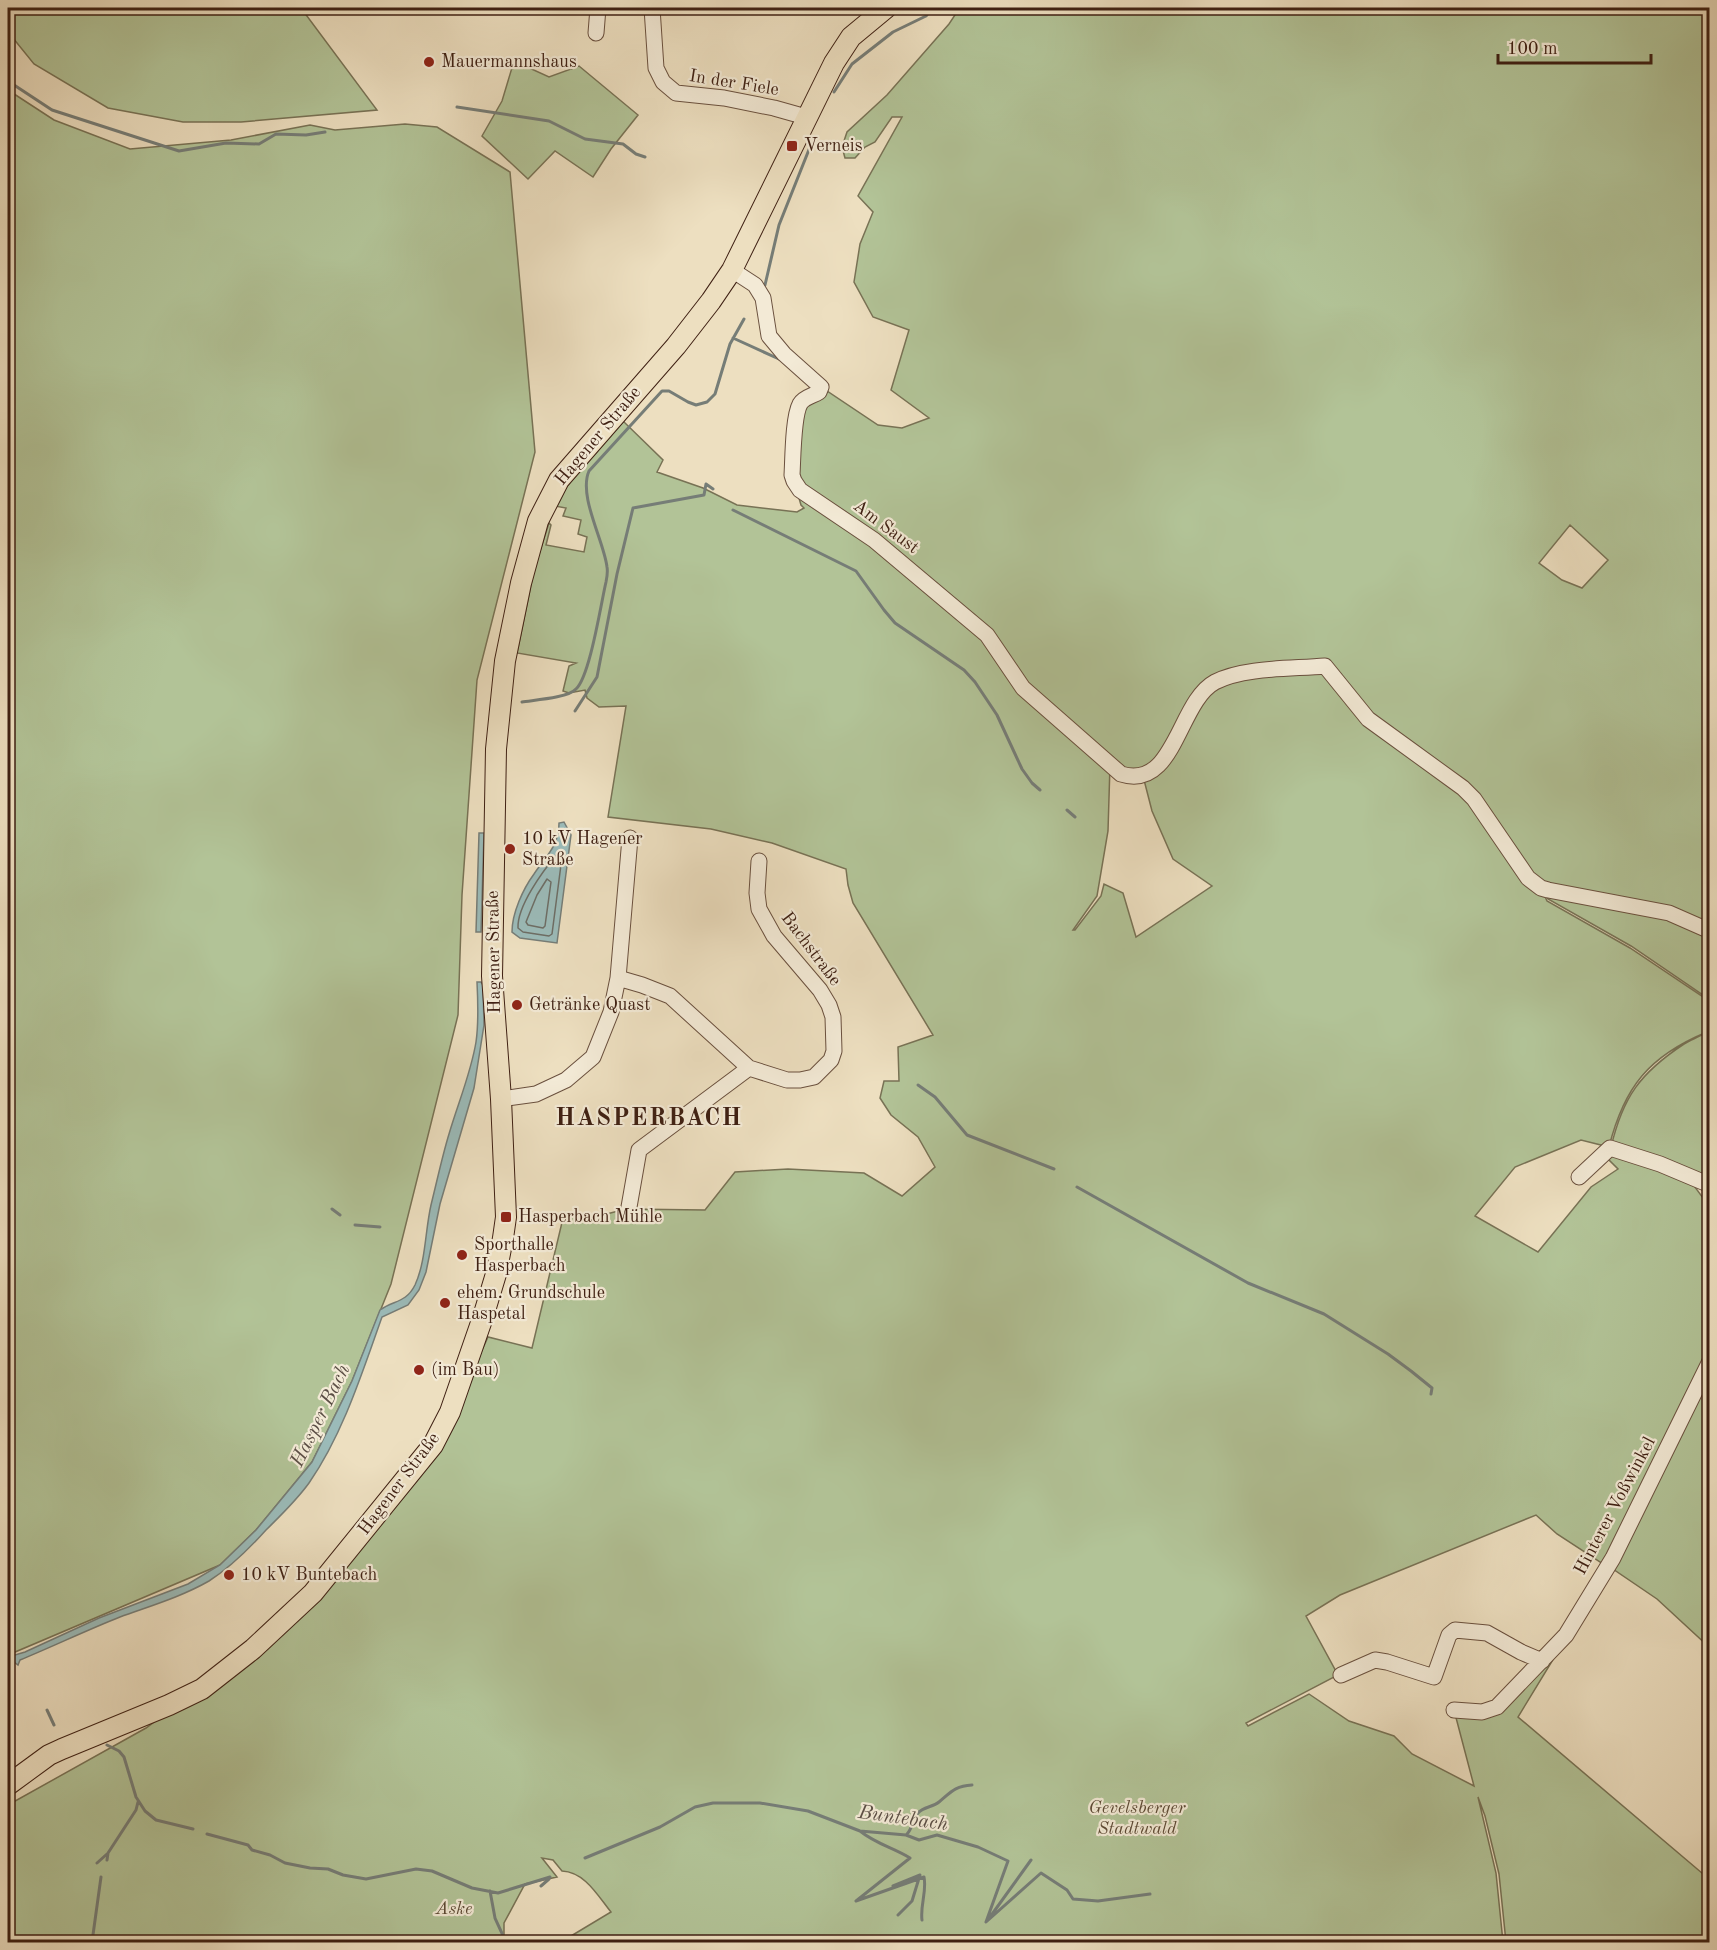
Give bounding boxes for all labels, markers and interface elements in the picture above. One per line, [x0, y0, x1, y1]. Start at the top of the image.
scale bar [1498, 27, 1651, 65]
text: 100 m [1507, 40, 1558, 58]
place label: Mauermannshaus [441, 53, 577, 71]
marker: Mauermannshaus [422, 55, 436, 69]
street label: In der Fiele [688, 67, 780, 99]
place label: Verneis [804, 137, 863, 155]
marker: Verneis [785, 139, 799, 153]
street label: Hagener Straße [552, 383, 644, 489]
street label: Am Saust [850, 497, 922, 557]
place label: 10 kV Hagener Straße [522, 830, 643, 869]
marker: 10 kV Hagener Straße [503, 842, 517, 856]
street label: Hagener Straße [484, 890, 504, 1014]
street label: Bachstraße [778, 909, 844, 989]
place label: Getränke Quast [529, 996, 650, 1014]
marker: Getränke Quast [510, 998, 524, 1012]
district label: HASPERBACH [555, 1107, 743, 1131]
place label: Hasperbach Mühle [518, 1208, 662, 1226]
marker: Hasperbach Mühle [499, 1210, 513, 1224]
place label: Sporthalle Hasperbach [474, 1236, 566, 1275]
marker: Sporthalle Hasperbach [455, 1248, 469, 1262]
place label: ehem. Grundschule Haspetal [457, 1284, 605, 1323]
marker: ehem. Grundschule Haspetal [438, 1296, 452, 1310]
place label: (im Bau) [431, 1360, 499, 1379]
water label: Hasper Bach [287, 1361, 354, 1471]
marker: (im Bau) [412, 1363, 426, 1377]
street label: Hagener Straße [355, 1429, 443, 1539]
street label: Hinterer Voßwinkel [1571, 1434, 1659, 1578]
place label: 10 kV Buntebach [241, 1566, 378, 1584]
marker: 10 kV Buntebach [222, 1568, 236, 1582]
park label: Gevelsberger Stadtwald [1089, 1799, 1187, 1838]
water label: Buntebach [856, 1803, 949, 1835]
park label: Aske [435, 1900, 472, 1918]

